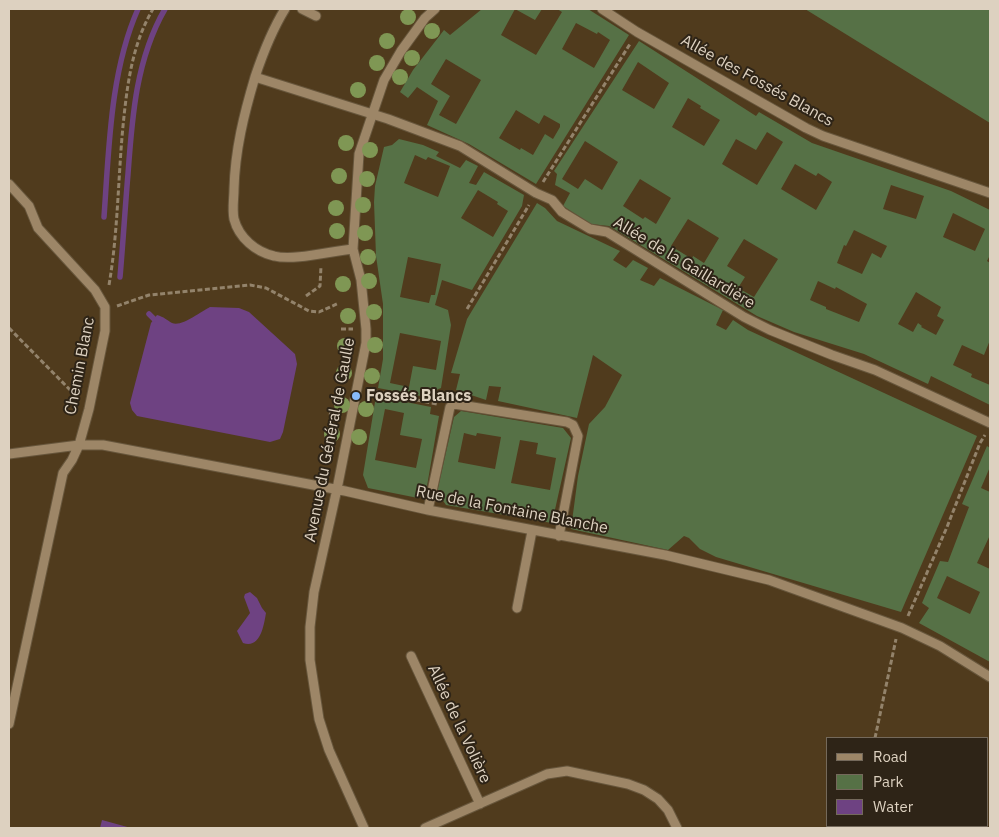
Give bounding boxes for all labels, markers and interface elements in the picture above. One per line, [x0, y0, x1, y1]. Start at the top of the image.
street label: Allée des Fossés Blancs [677, 31, 837, 131]
street label: Allée de la Gaillardière [610, 213, 758, 313]
street label: Chemin Blanc [61, 316, 99, 416]
street label: Avenue du Général de Gaulle [301, 336, 359, 544]
place label: Fossés Blancs [366, 386, 471, 406]
marker: Fossés Blancs [350, 390, 362, 402]
street label: Rue de la Fontaine Blanche [414, 482, 610, 538]
street label: Allée de la Volière [423, 662, 495, 786]
legend [826, 737, 989, 827]
text: Road [873, 747, 908, 766]
text: Park [873, 772, 903, 791]
text: Water [873, 797, 913, 816]

